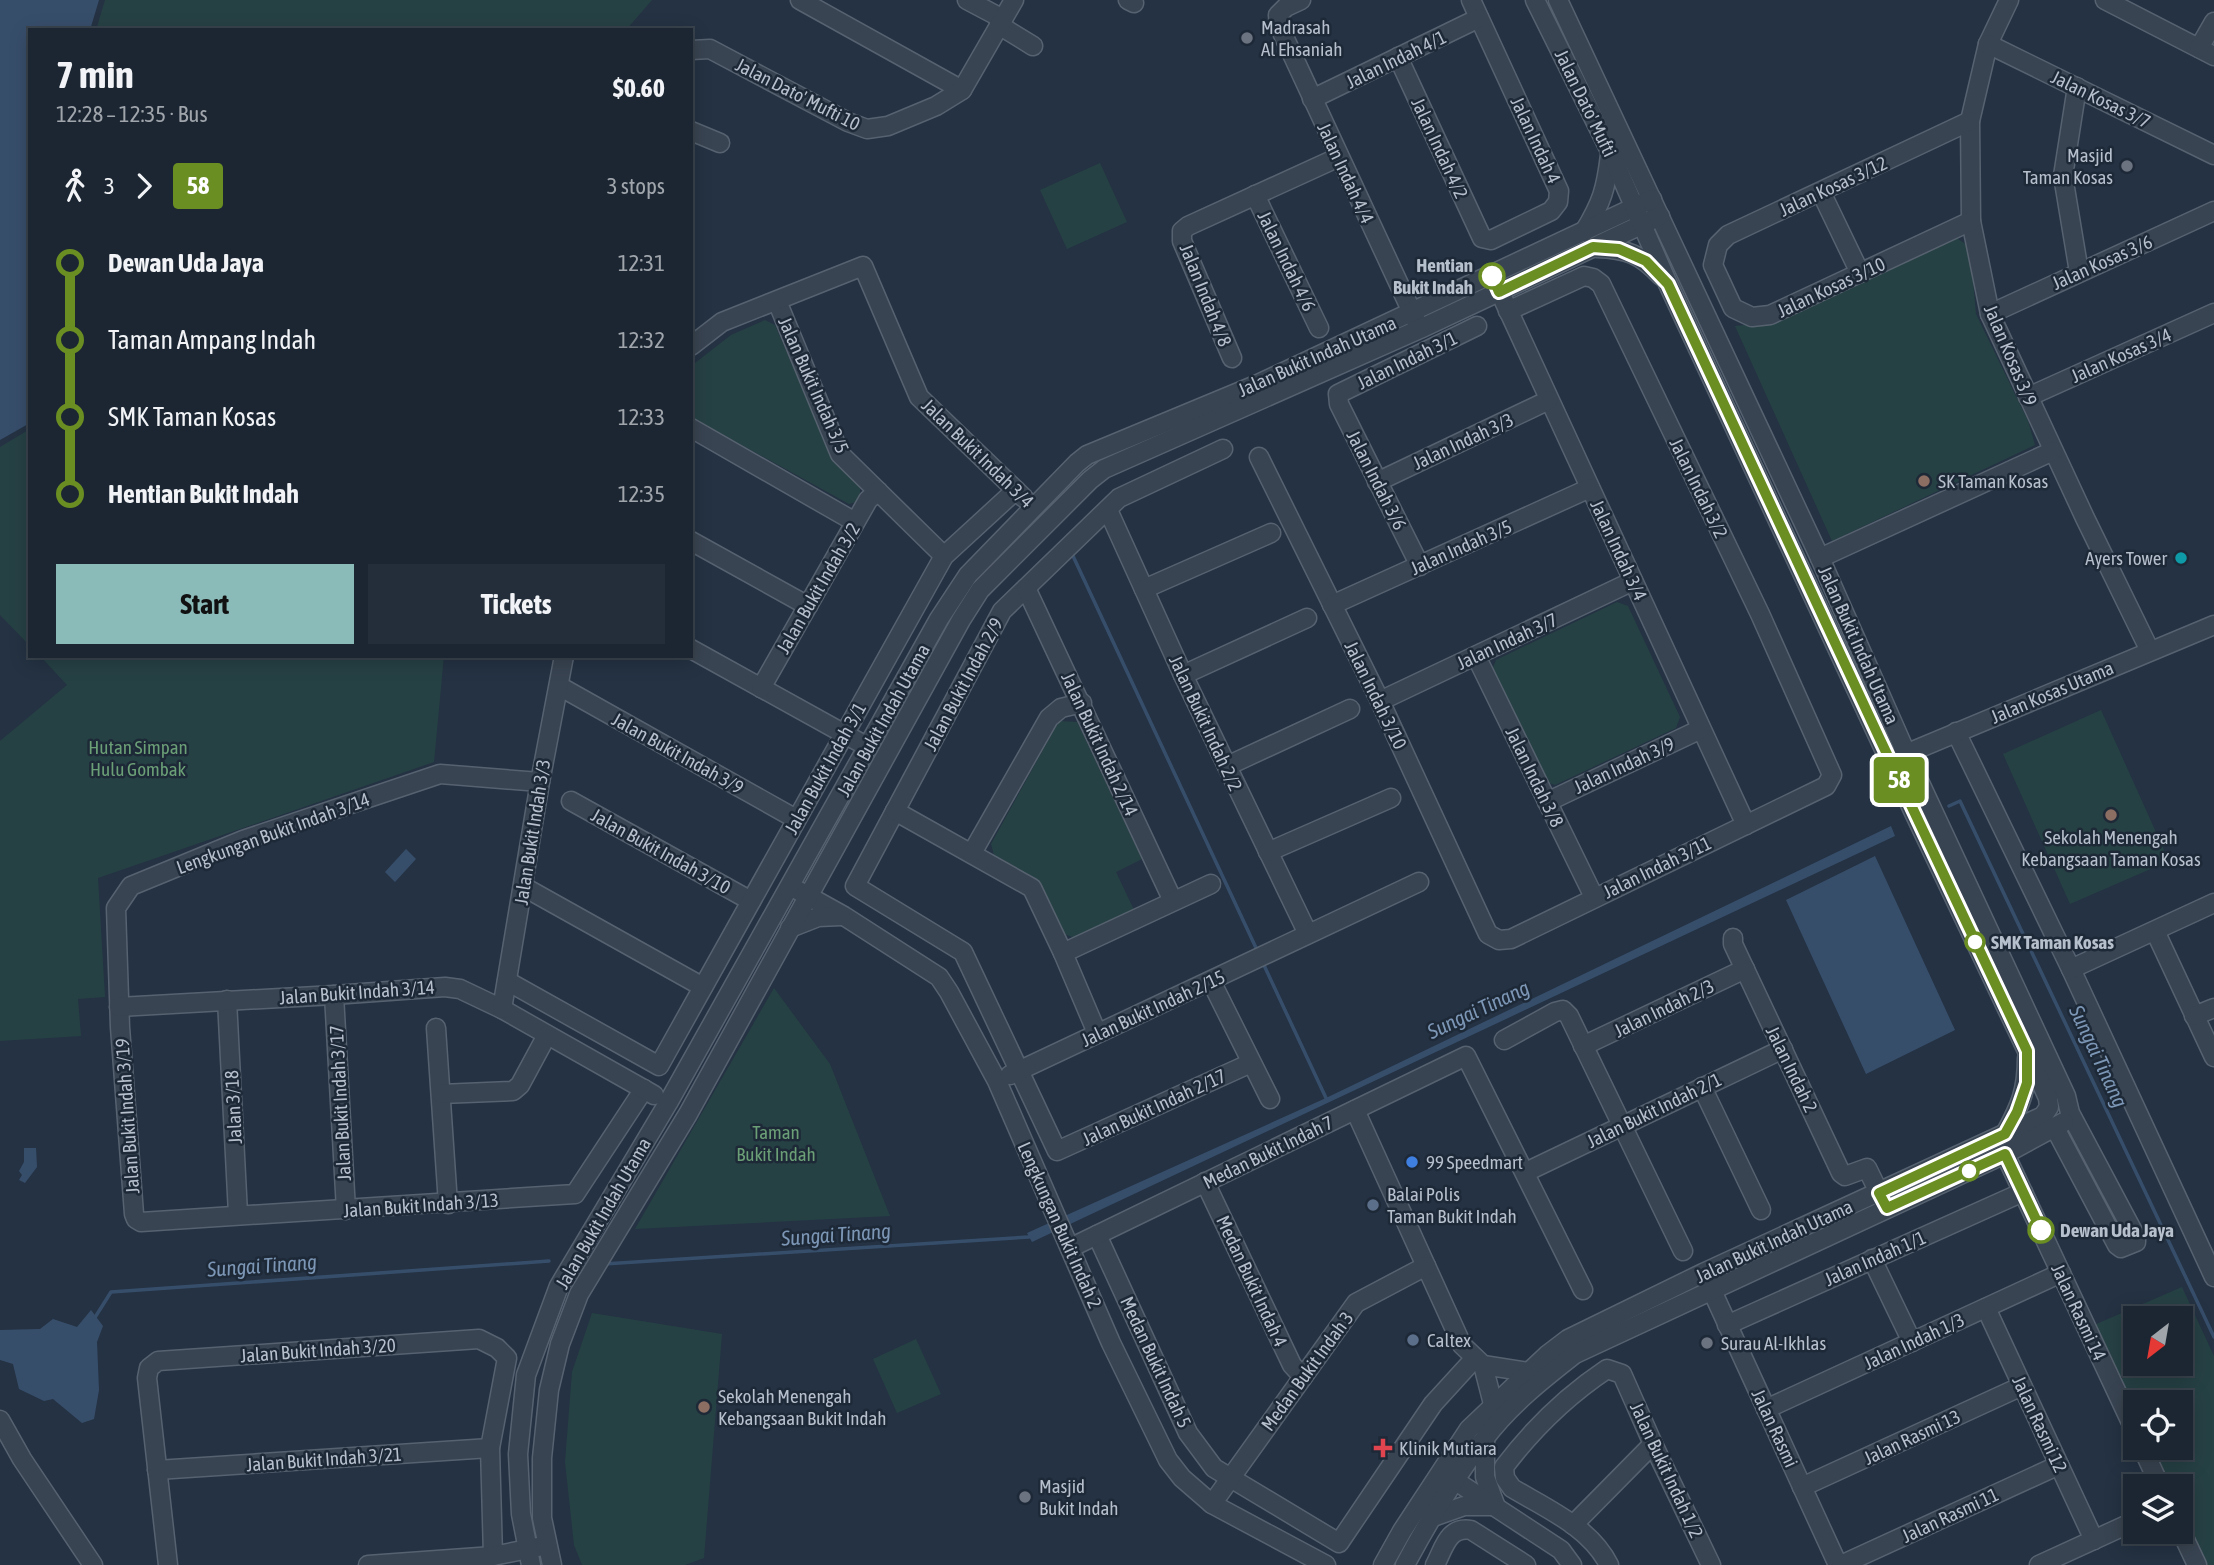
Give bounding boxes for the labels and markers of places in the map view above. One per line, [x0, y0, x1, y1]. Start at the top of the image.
place label: Madrasah Al Ehsaniah [1261, 16, 1342, 60]
marker: Madrasah Al Ehsaniah [1239, 30, 1255, 46]
place label: Masjid Taman Kosas [2023, 144, 2113, 188]
marker: Masjid Taman Kosas [2119, 158, 2135, 174]
place label: Hentian Bukit Indah [1393, 254, 1473, 298]
marker: Hentian Bukit Indah [1479, 263, 1505, 289]
place label: SK Taman Kosas [1938, 470, 2048, 492]
marker: SK Taman Kosas [1916, 473, 1932, 489]
place label: Ayers Tower [2085, 547, 2167, 569]
marker: Ayers Tower [2173, 550, 2189, 566]
marker: Sekolah Menengah Kebangsaan Taman Kosas [2103, 807, 2119, 823]
place label: Sekolah Menengah Kebangsaan Taman Kosas [2021, 826, 2201, 870]
place label: SMK Taman Kosas [1991, 931, 2114, 953]
marker: SMK Taman Kosas [1965, 932, 1985, 952]
place label: 99 Speedmart [1426, 1151, 1523, 1173]
marker: 99 Speedmart [1404, 1154, 1420, 1170]
unlabelled marker [1959, 1161, 1979, 1181]
place label: Balai Polis Taman Bukit Indah [1387, 1183, 1517, 1227]
marker: Balai Polis Taman Bukit Indah [1365, 1197, 1381, 1213]
marker: Dewan Uda Jaya [2028, 1217, 2054, 1243]
place label: Dewan Uda Jaya [2060, 1219, 2174, 1241]
place label: Caltex [1427, 1329, 1471, 1351]
marker: Caltex [1405, 1332, 1421, 1348]
place label: Surau Al-Ikhlas [1721, 1332, 1826, 1354]
marker: Surau Al-Ikhlas [1699, 1335, 1715, 1351]
place label: Sekolah Menengah Kebangsaan Bukit Indah [718, 1385, 887, 1429]
marker: Sekolah Menengah Kebangsaan Bukit Indah [696, 1399, 712, 1415]
place label: Klinik Mutiara [1399, 1437, 1497, 1459]
marker: Klinik Mutiara [1373, 1438, 1393, 1458]
place label: Masjid Bukit Indah [1039, 1475, 1119, 1519]
marker: Masjid Bukit Indah [1017, 1489, 1033, 1505]

